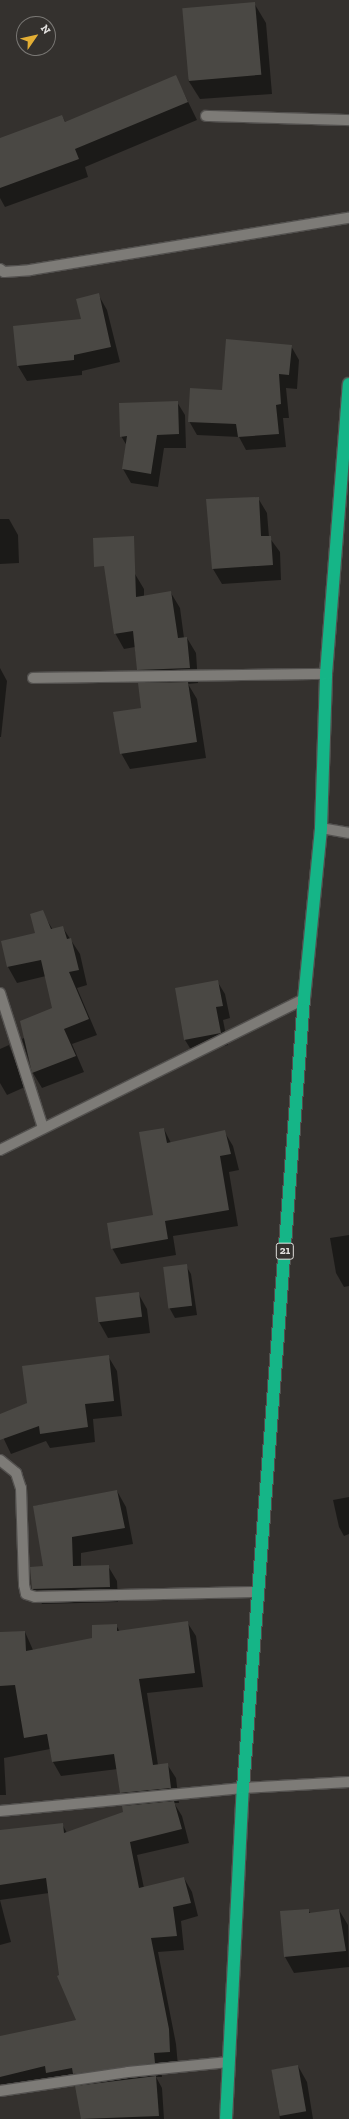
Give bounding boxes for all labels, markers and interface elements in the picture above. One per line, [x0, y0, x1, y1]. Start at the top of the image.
north arrow [16, 16, 56, 56]
text: N [38, 22, 53, 37]
road number: 21 [275, 1242, 295, 1260]

